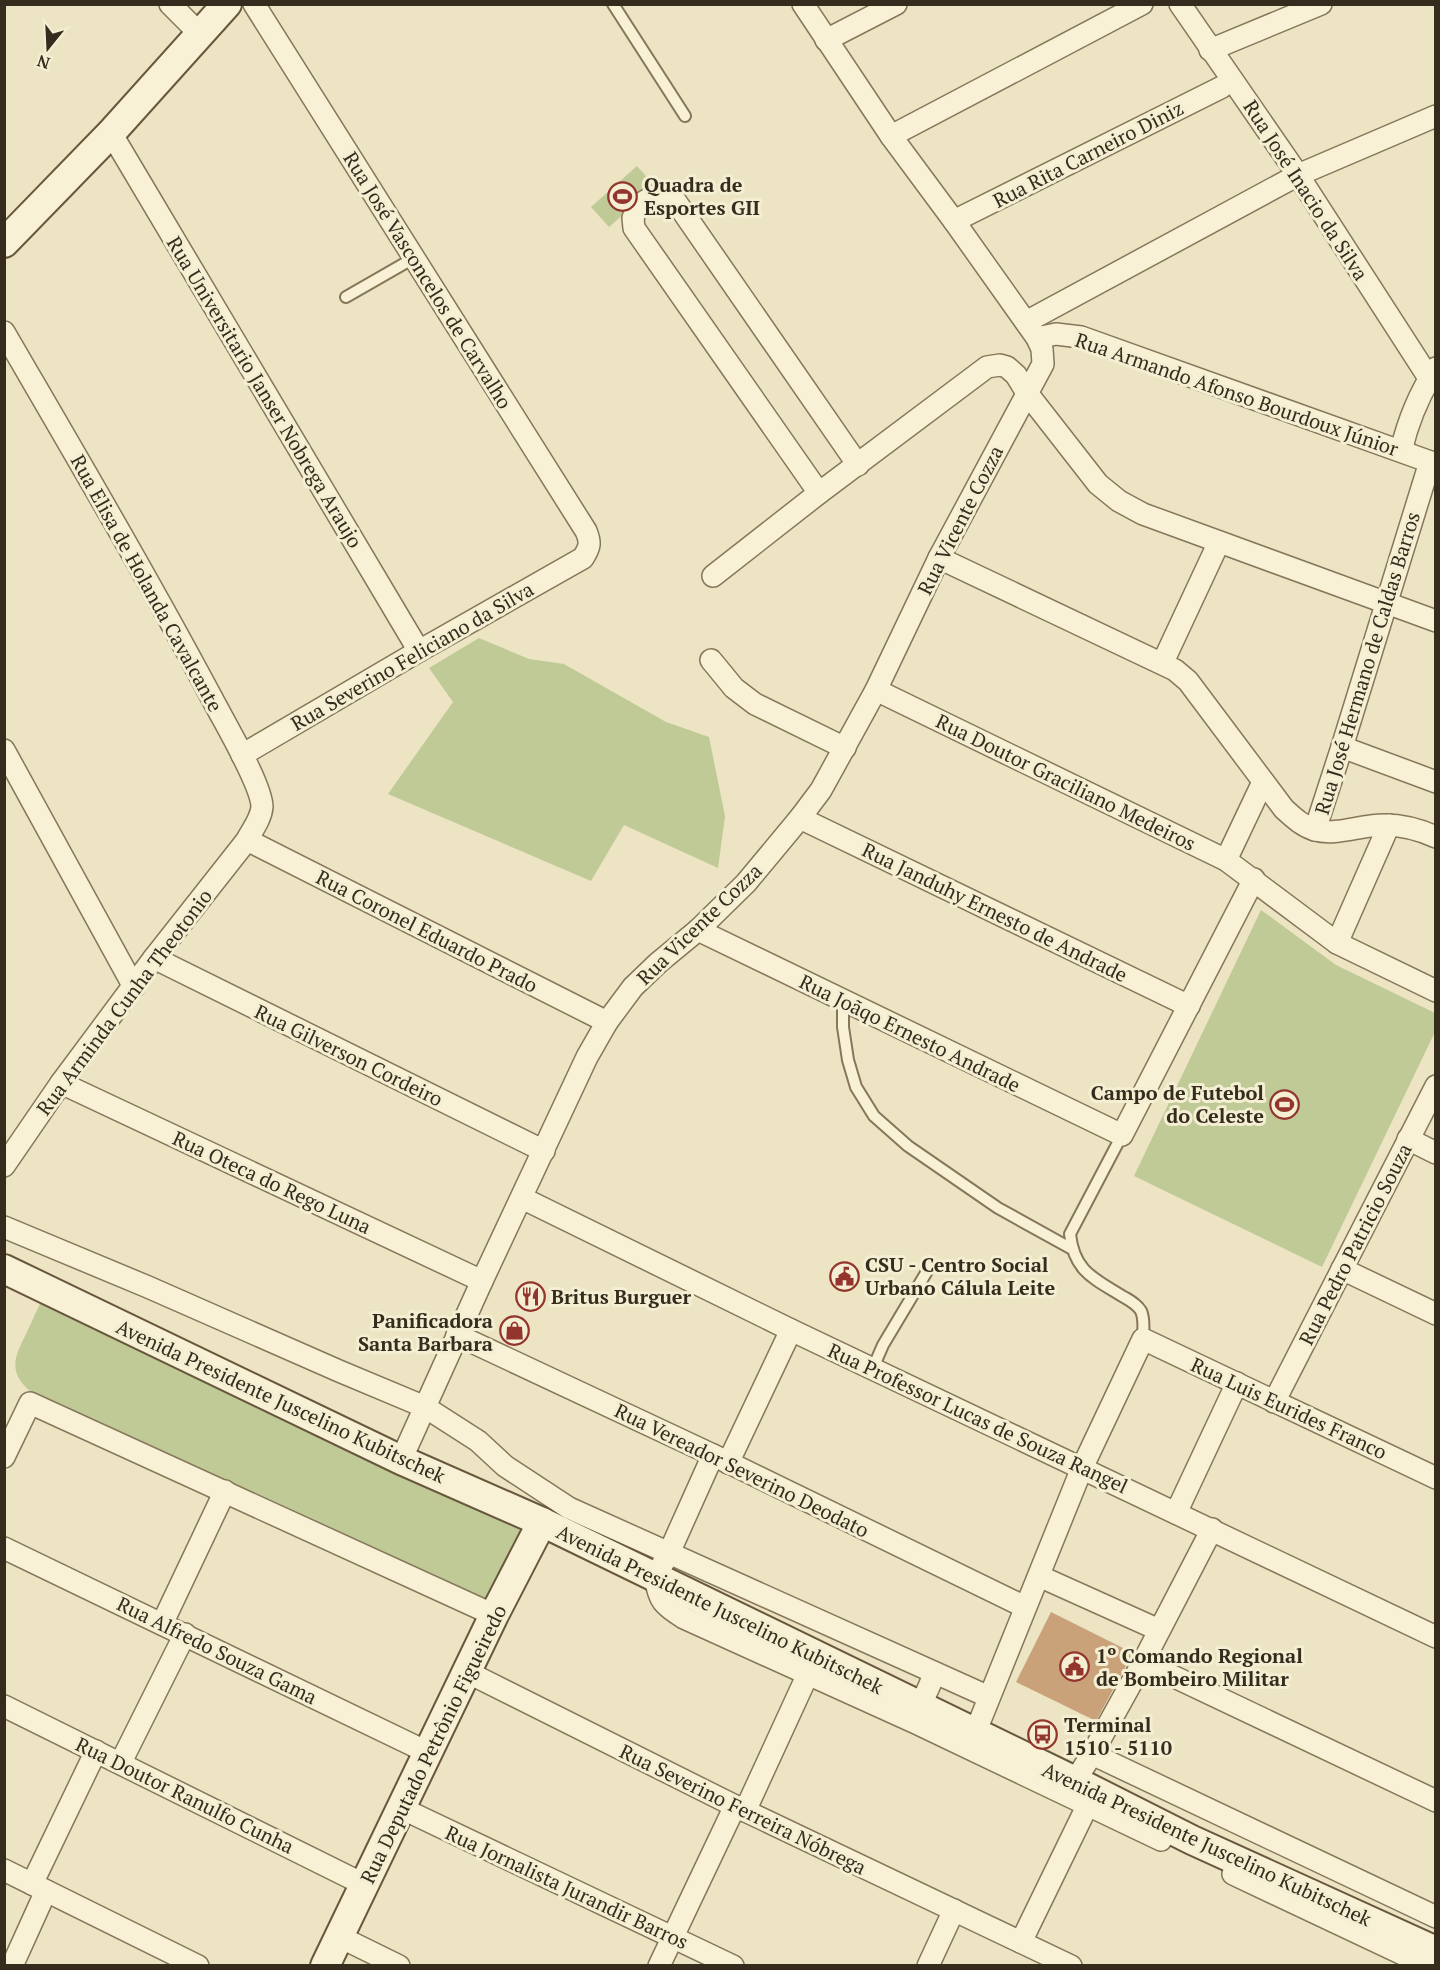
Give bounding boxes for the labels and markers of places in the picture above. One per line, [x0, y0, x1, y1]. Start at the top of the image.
place label: Quadra de Esportes GII [644, 171, 760, 221]
sports icon: Quadra de Esportes GII [607, 180, 639, 212]
place label: Campo de Futebol do Celeste [1091, 1079, 1264, 1129]
sports icon: Campo de Futebol do Celeste [1269, 1088, 1301, 1120]
place label: CSU - Centro Social Urbano Cálula Leite [865, 1251, 1055, 1301]
public building icon: CSU - Centro Social Urbano Cálula Leite [828, 1260, 860, 1292]
restaurant icon: Britus Burguer [514, 1280, 546, 1312]
place label: Britus Burguer [551, 1283, 692, 1310]
place label: Panificadora Santa Barbara [358, 1307, 493, 1357]
shop icon: Panificadora Santa Barbara [498, 1315, 530, 1347]
place label: 1º Comando Regional de Bombeiro Militar [1096, 1642, 1303, 1692]
public building icon: 1º Comando Regional de Bombeiro Militar [1059, 1651, 1091, 1683]
place label: Terminal 1510 - 5110 [1064, 1711, 1172, 1761]
bus stop icon: Terminal 1510 - 5110 [1027, 1719, 1059, 1751]

